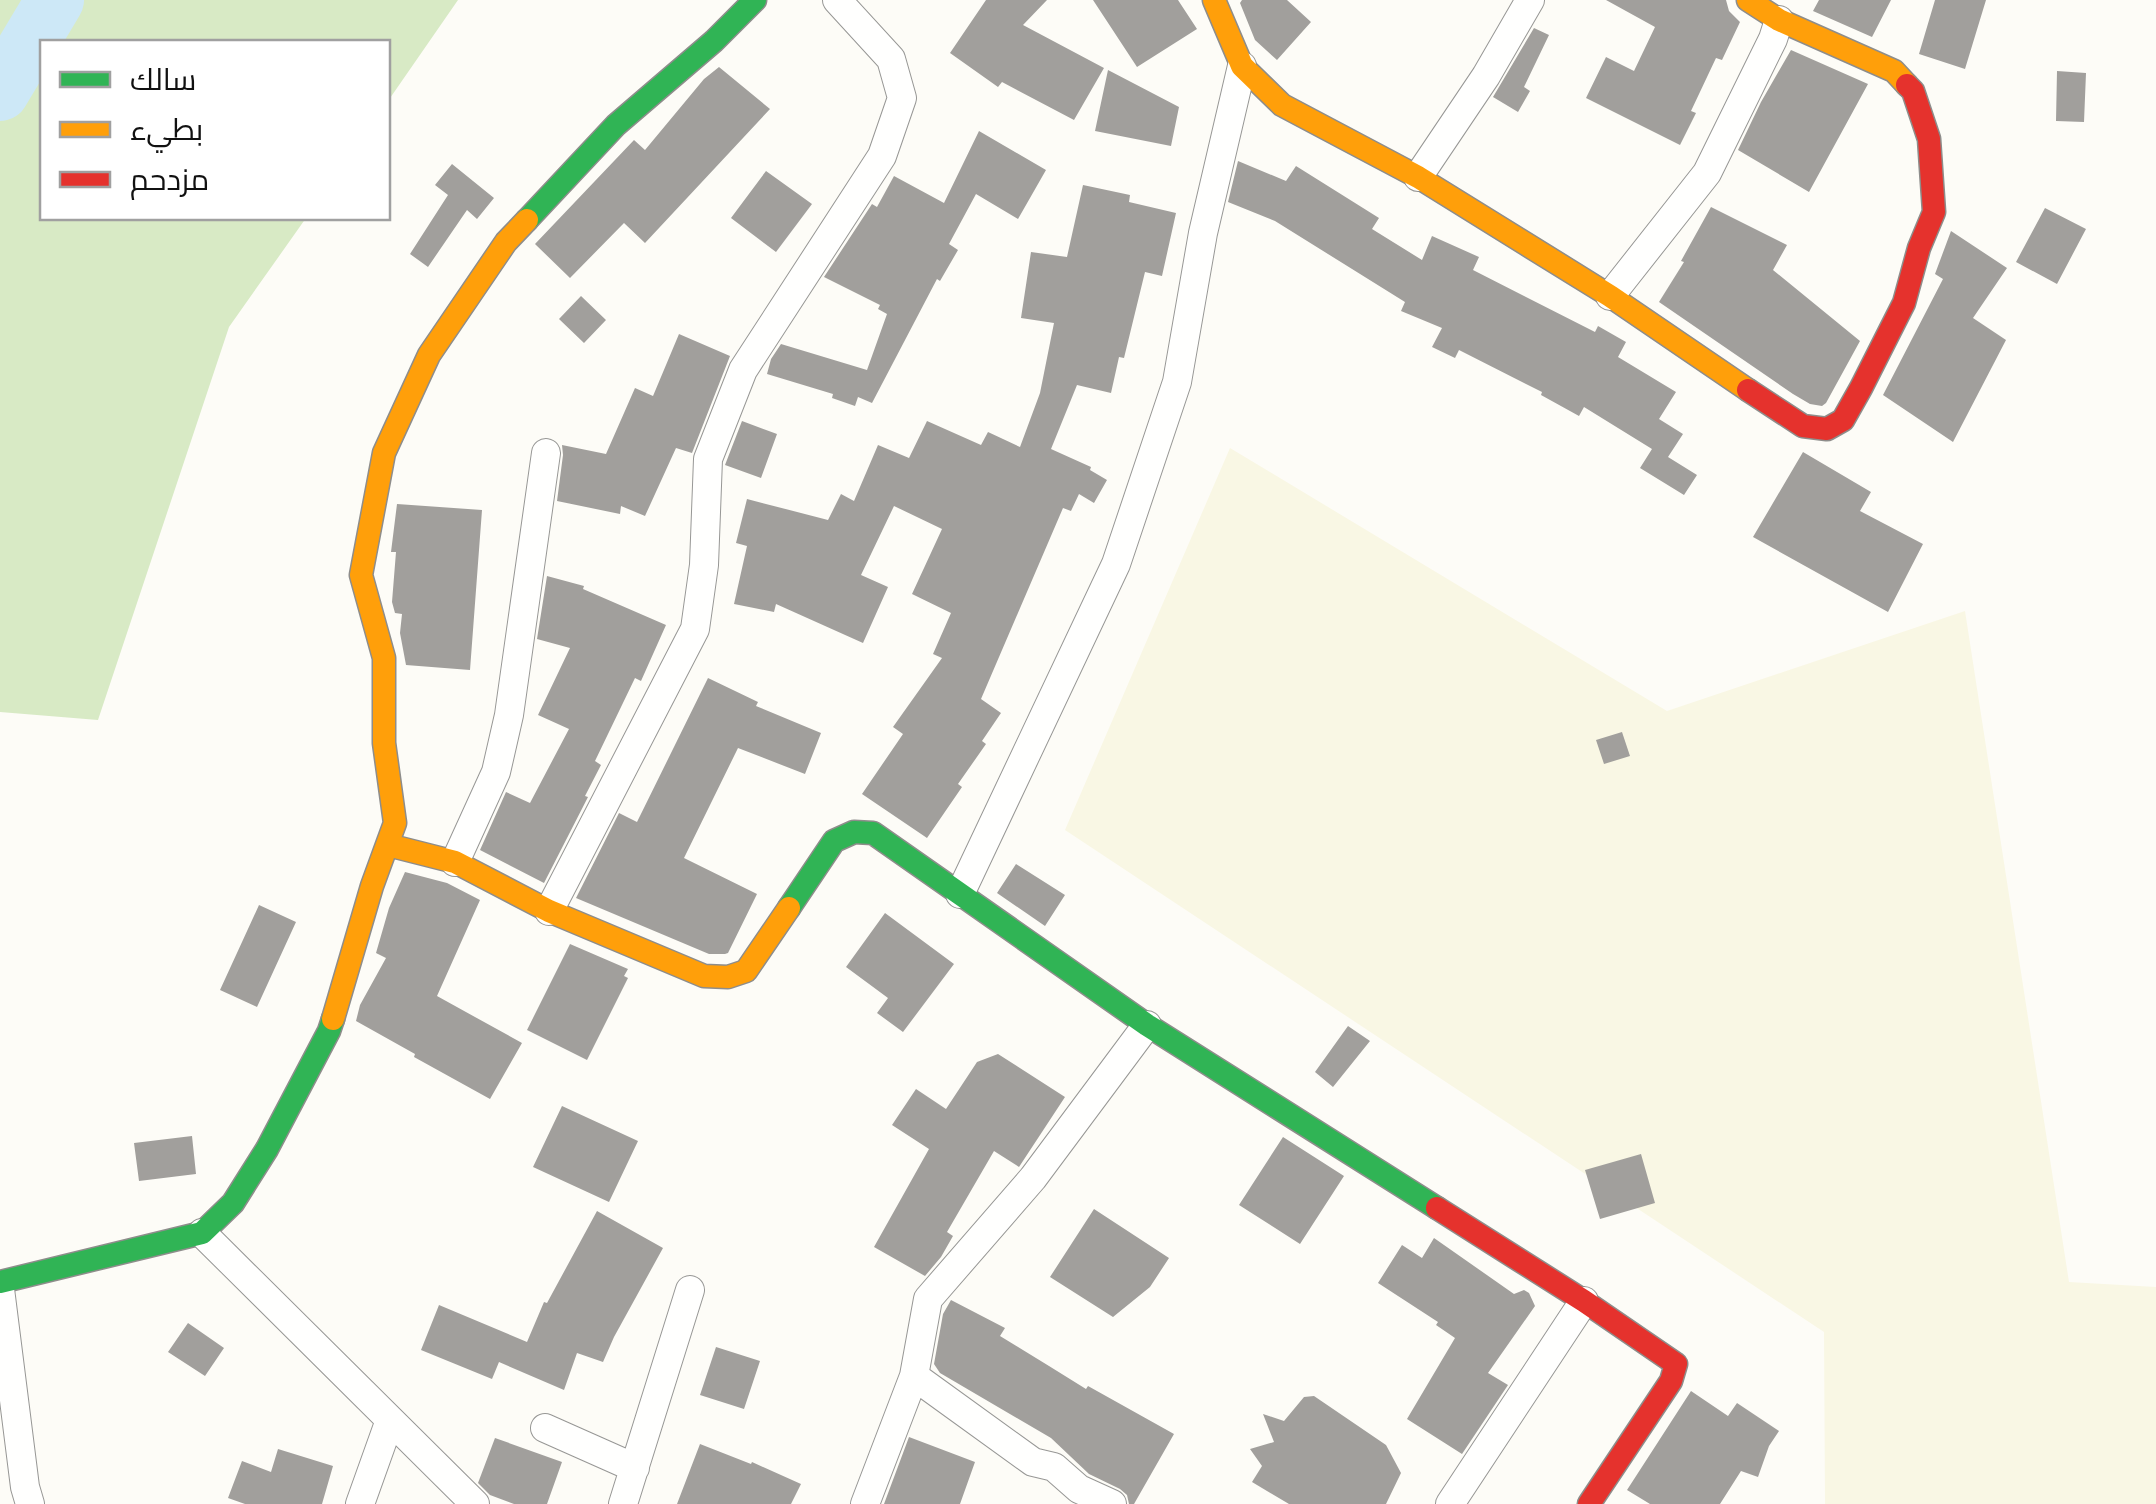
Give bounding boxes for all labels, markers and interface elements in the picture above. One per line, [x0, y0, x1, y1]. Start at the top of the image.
legend [40, 40, 390, 220]
text: سالك [130, 55, 196, 99]
text: بطيء [130, 105, 203, 153]
text: مزدحم [130, 155, 209, 200]

